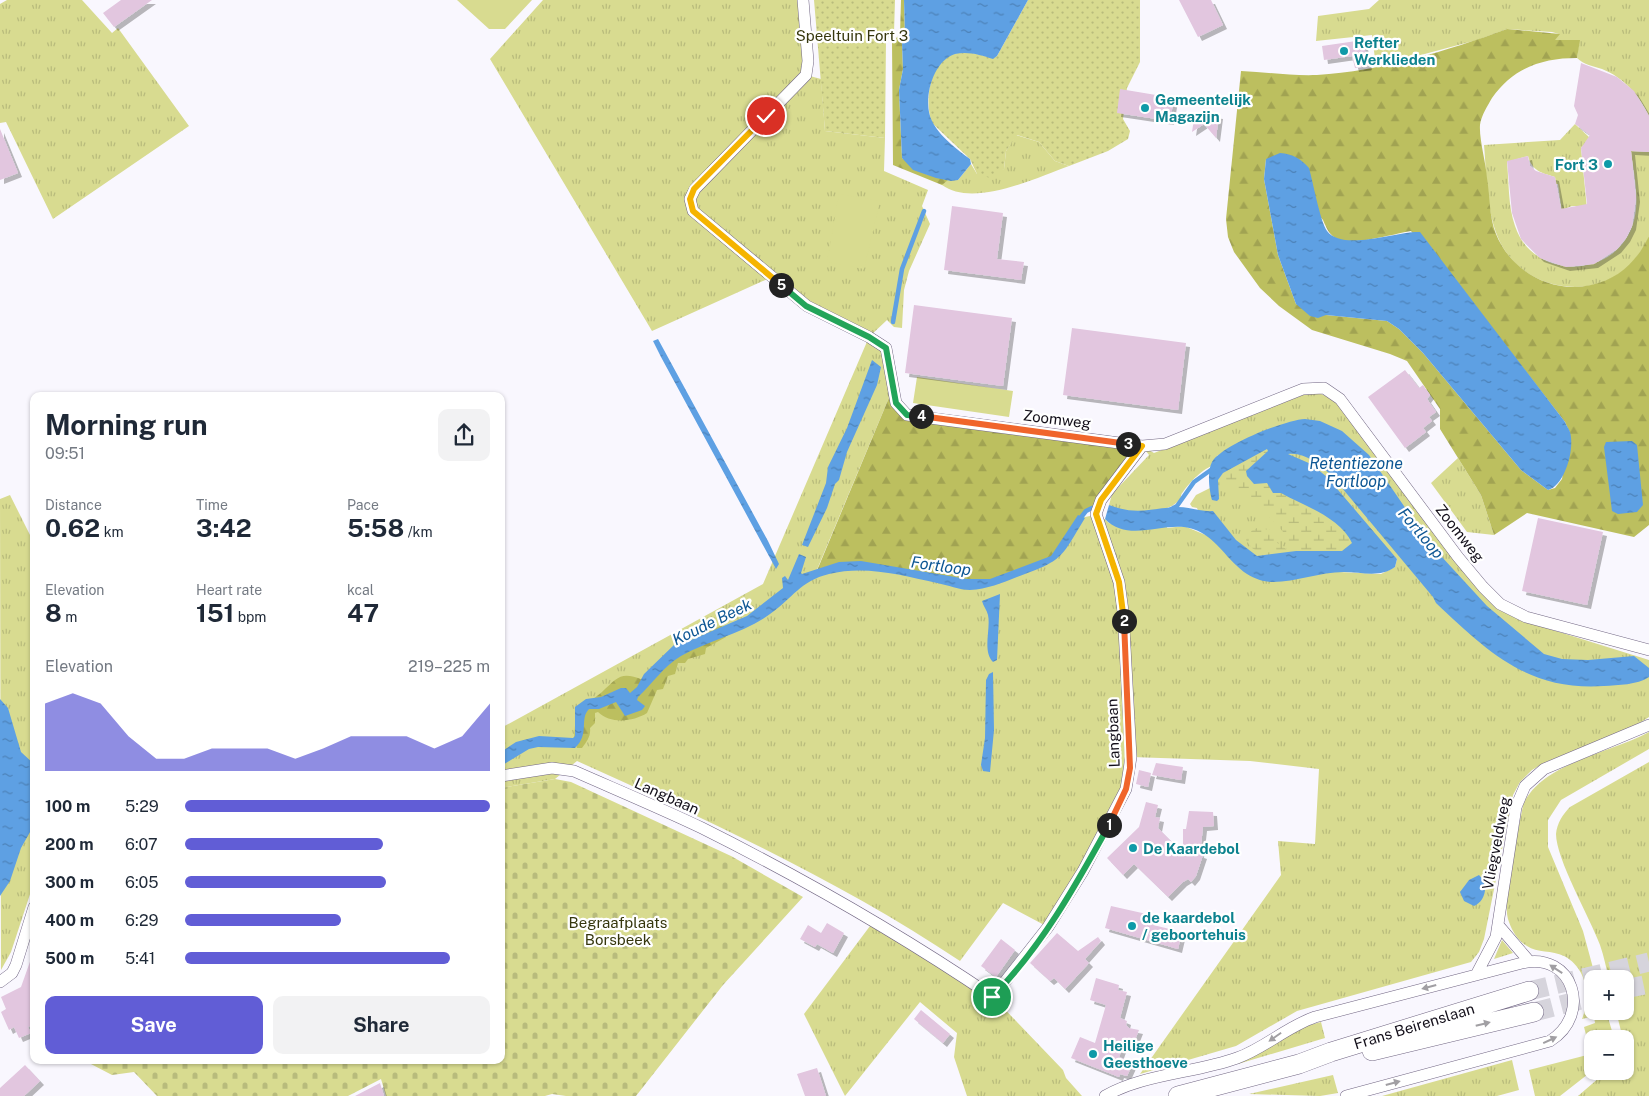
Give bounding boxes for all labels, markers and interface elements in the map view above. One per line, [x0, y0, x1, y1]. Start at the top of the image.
park label: Speeltuin Fort 3 [796, 27, 908, 44]
place label: Refter Werklieden [1354, 34, 1436, 68]
marker: Refter Werklieden [1338, 45, 1350, 57]
place label: Gemeentelijk Magazijn [1155, 91, 1251, 125]
pin [745, 95, 787, 137]
icon: check [752, 102, 780, 130]
marker: Gemeentelijk Magazijn [1139, 102, 1151, 114]
place label: Fort 3 [1555, 156, 1598, 173]
marker: Fort 3 [1602, 158, 1614, 170]
pin: 5 [768, 272, 794, 298]
text: 5 [777, 277, 786, 293]
pin: 4 [908, 404, 934, 428]
street label: Zoomweg [1022, 406, 1092, 432]
text: Morning run [45, 408, 208, 441]
text: 4 [917, 408, 926, 424]
button: share [438, 409, 490, 461]
pin: 3 [1116, 432, 1140, 456]
text: 3 [1124, 436, 1133, 452]
text: 09:51 [45, 444, 85, 463]
water label: Retentiezone Fortloop [1309, 454, 1403, 491]
text: Distance [45, 497, 102, 513]
text: Time [196, 497, 228, 513]
text: Pace [347, 497, 379, 513]
street label: Zoomweg [1432, 501, 1488, 565]
water label: Fortloop [1394, 504, 1448, 562]
text: 0.62 [45, 513, 100, 543]
text: 3:42 [196, 513, 252, 543]
text: 5:58 [347, 513, 404, 543]
text: km [100, 524, 124, 540]
text: /km [404, 524, 433, 540]
water label: Fortloop [910, 552, 972, 580]
text: Elevation [45, 582, 104, 598]
text: Heart rate [196, 582, 262, 598]
text: kcal [347, 582, 374, 598]
water label: Koude Beek [669, 594, 755, 649]
text: 8 [45, 598, 62, 628]
text: 151 [196, 598, 234, 628]
text: 47 [347, 598, 379, 628]
pin: 2 [1112, 608, 1136, 634]
text: m [62, 609, 77, 625]
text: bpm [234, 609, 266, 625]
text: 2 [1120, 613, 1129, 629]
text: Elevation [45, 657, 113, 676]
text: 219–225 m [408, 657, 490, 676]
street label: Langbaan [1103, 698, 1123, 768]
street label: Langbaan [632, 774, 702, 818]
street label: Vliegveldweg [1479, 795, 1513, 891]
text: 100 m [45, 797, 90, 816]
text: 5:29 [125, 797, 159, 816]
pin: 1 [1096, 812, 1122, 838]
text: 1 [1107, 817, 1113, 833]
text: 200 m [45, 835, 94, 854]
text: 6:07 [125, 835, 158, 854]
place label: De Kaardebol [1143, 840, 1240, 857]
marker: De Kaardebol [1127, 842, 1139, 854]
text: 300 m [45, 873, 94, 892]
text: 6:05 [125, 873, 159, 892]
place label: de kaardebol / geboortehuis [1142, 909, 1246, 943]
text: 400 m [45, 911, 94, 930]
text: 6:29 [125, 911, 158, 930]
park label: Begraafplaats Borsbeek [569, 914, 667, 948]
marker: de kaardebol / geboortehuis [1126, 920, 1138, 932]
text: 500 m [45, 949, 94, 968]
text: 5:41 [125, 949, 155, 968]
one-way arrow [1549, 964, 1562, 974]
map controls [1584, 970, 1634, 1080]
button: + [1584, 970, 1634, 1020]
pin [971, 976, 1013, 1018]
icon: arrive [978, 983, 1006, 1011]
one-way arrow [1421, 983, 1436, 991]
button: Save [45, 996, 263, 1054]
button: Share [273, 996, 490, 1054]
street label: Frans Beirenslaan [1352, 1000, 1476, 1052]
one-way arrow [1476, 1020, 1491, 1028]
button: − [1584, 1030, 1634, 1080]
one-way arrow [1268, 1032, 1282, 1042]
one-way arrow [1542, 1035, 1557, 1044]
place label: Heilige Geesthoeve [1103, 1037, 1188, 1071]
marker: Heilige Geesthoeve [1087, 1048, 1099, 1060]
one-way arrow [1386, 1079, 1401, 1087]

